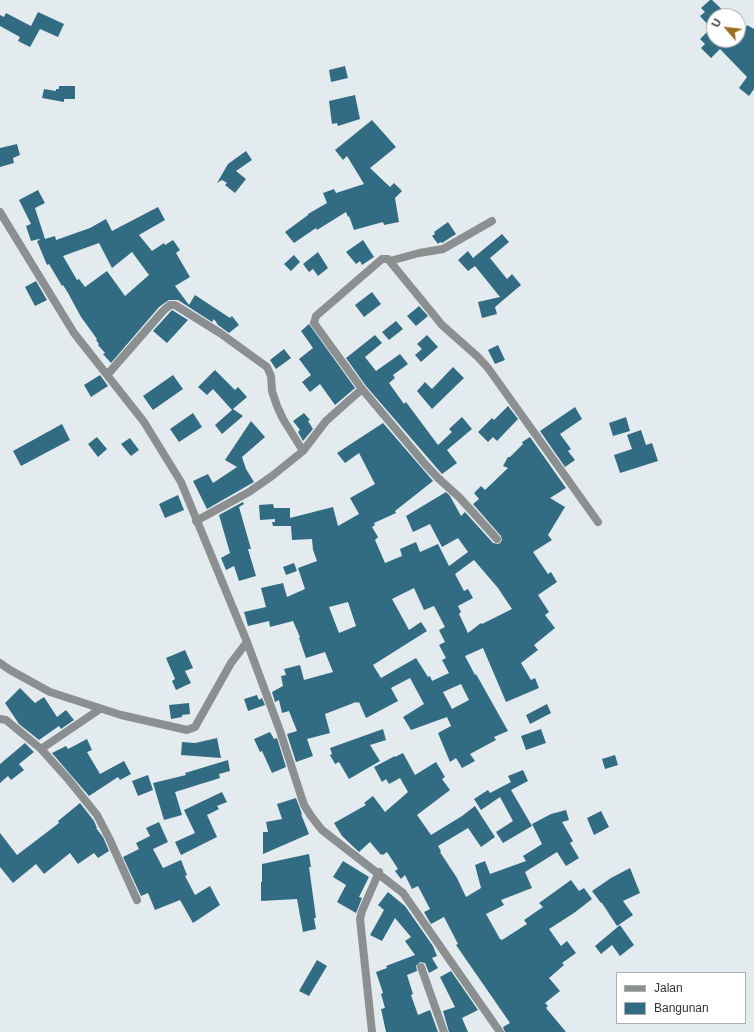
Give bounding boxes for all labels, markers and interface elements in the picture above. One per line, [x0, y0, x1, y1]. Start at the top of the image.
north arrow [706, 8, 746, 48]
text: U [709, 17, 723, 29]
legend [616, 972, 746, 1024]
text: Jalan [654, 981, 683, 995]
text: Bangunan [654, 1001, 709, 1015]

